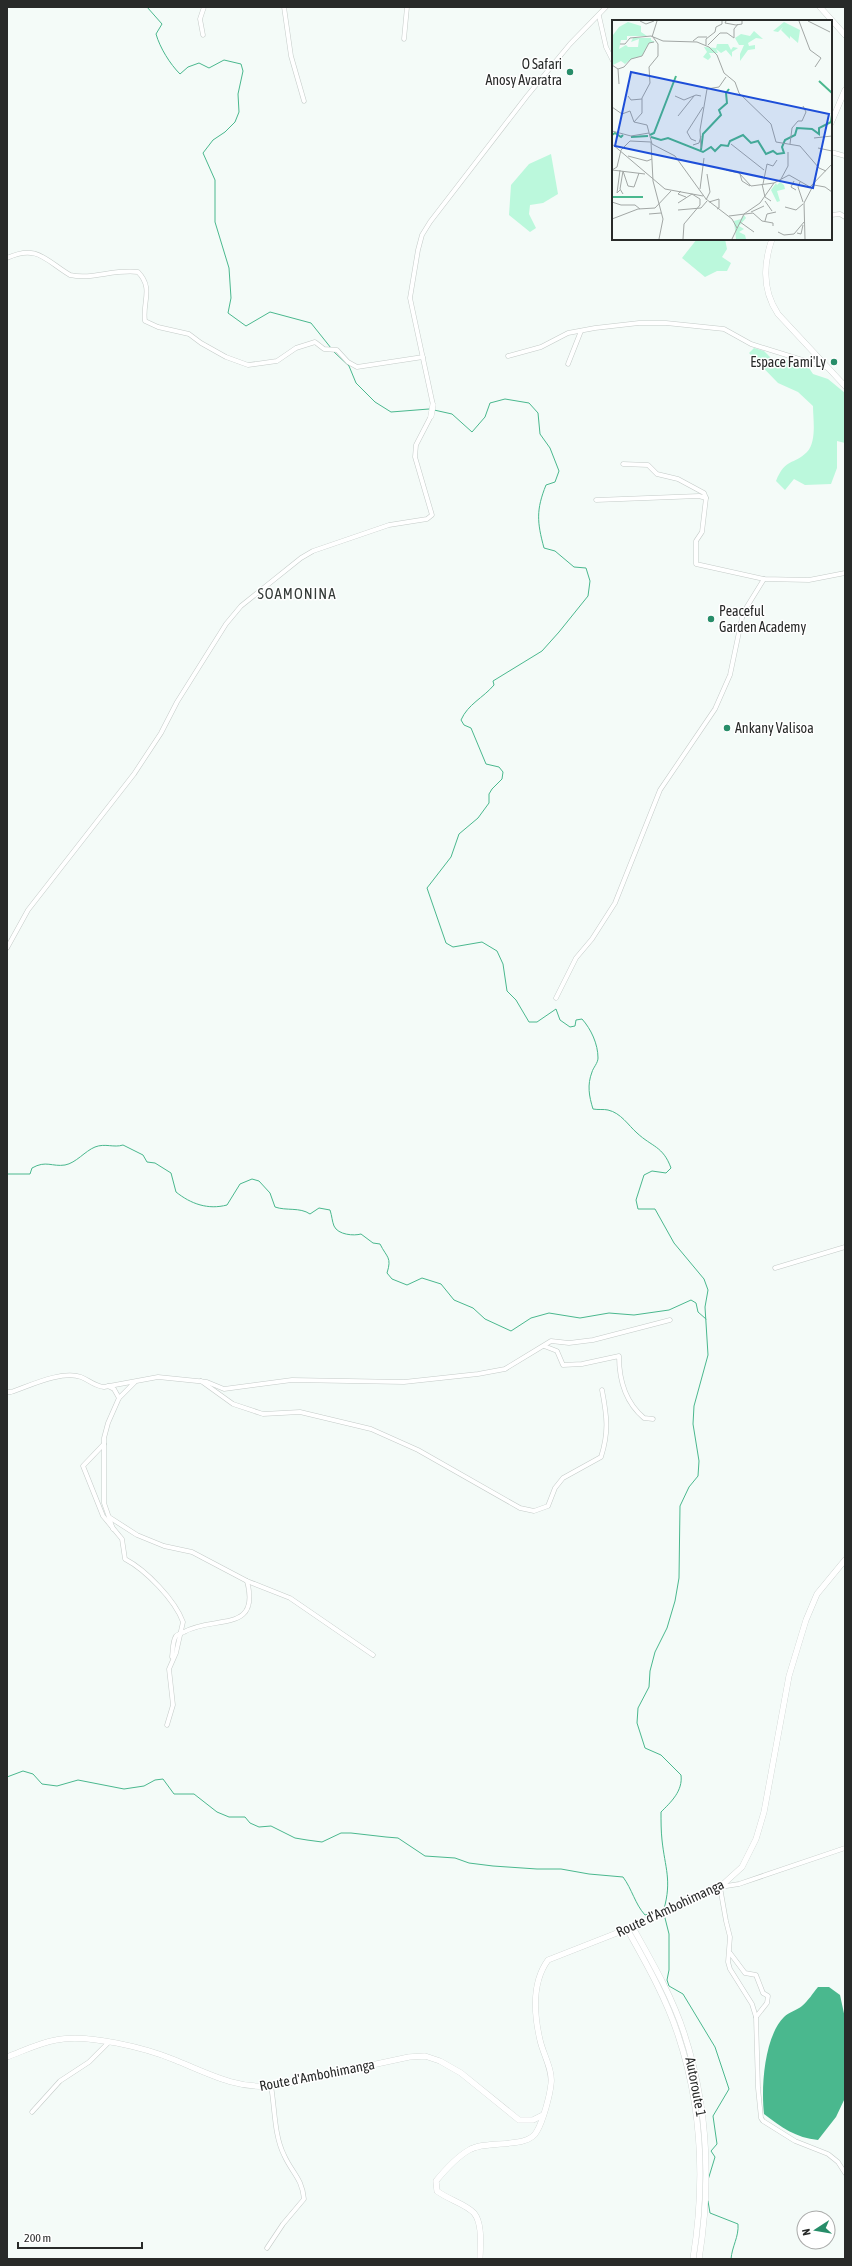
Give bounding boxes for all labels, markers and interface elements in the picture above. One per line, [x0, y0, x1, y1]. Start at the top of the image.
inset map [612, 20, 832, 240]
place label: O Safari Anosy Avaratra [485, 56, 562, 88]
marker: O Safari Anosy Avaratra [565, 67, 575, 77]
place label: Espace Fami'Ly [750, 354, 826, 370]
marker: Espace Fami'Ly [829, 357, 839, 367]
district label: SOAMONINA [257, 585, 337, 602]
place label: Peaceful Garden Academy [719, 603, 806, 635]
marker: Peaceful Garden Academy [706, 614, 716, 624]
place label: Ankany Valisoa [735, 720, 814, 736]
marker: Ankany Valisoa [722, 723, 732, 733]
street label: Route d'Ambohimanga [613, 1876, 727, 1940]
street label: Route d'Ambohimanga [258, 2056, 376, 2094]
street label: Autoroute 1 [682, 2056, 710, 2118]
north arrow [796, 2210, 836, 2250]
scale bar [18, 2224, 142, 2250]
text: N [800, 2228, 813, 2237]
text: 200 m [24, 2231, 51, 2245]

